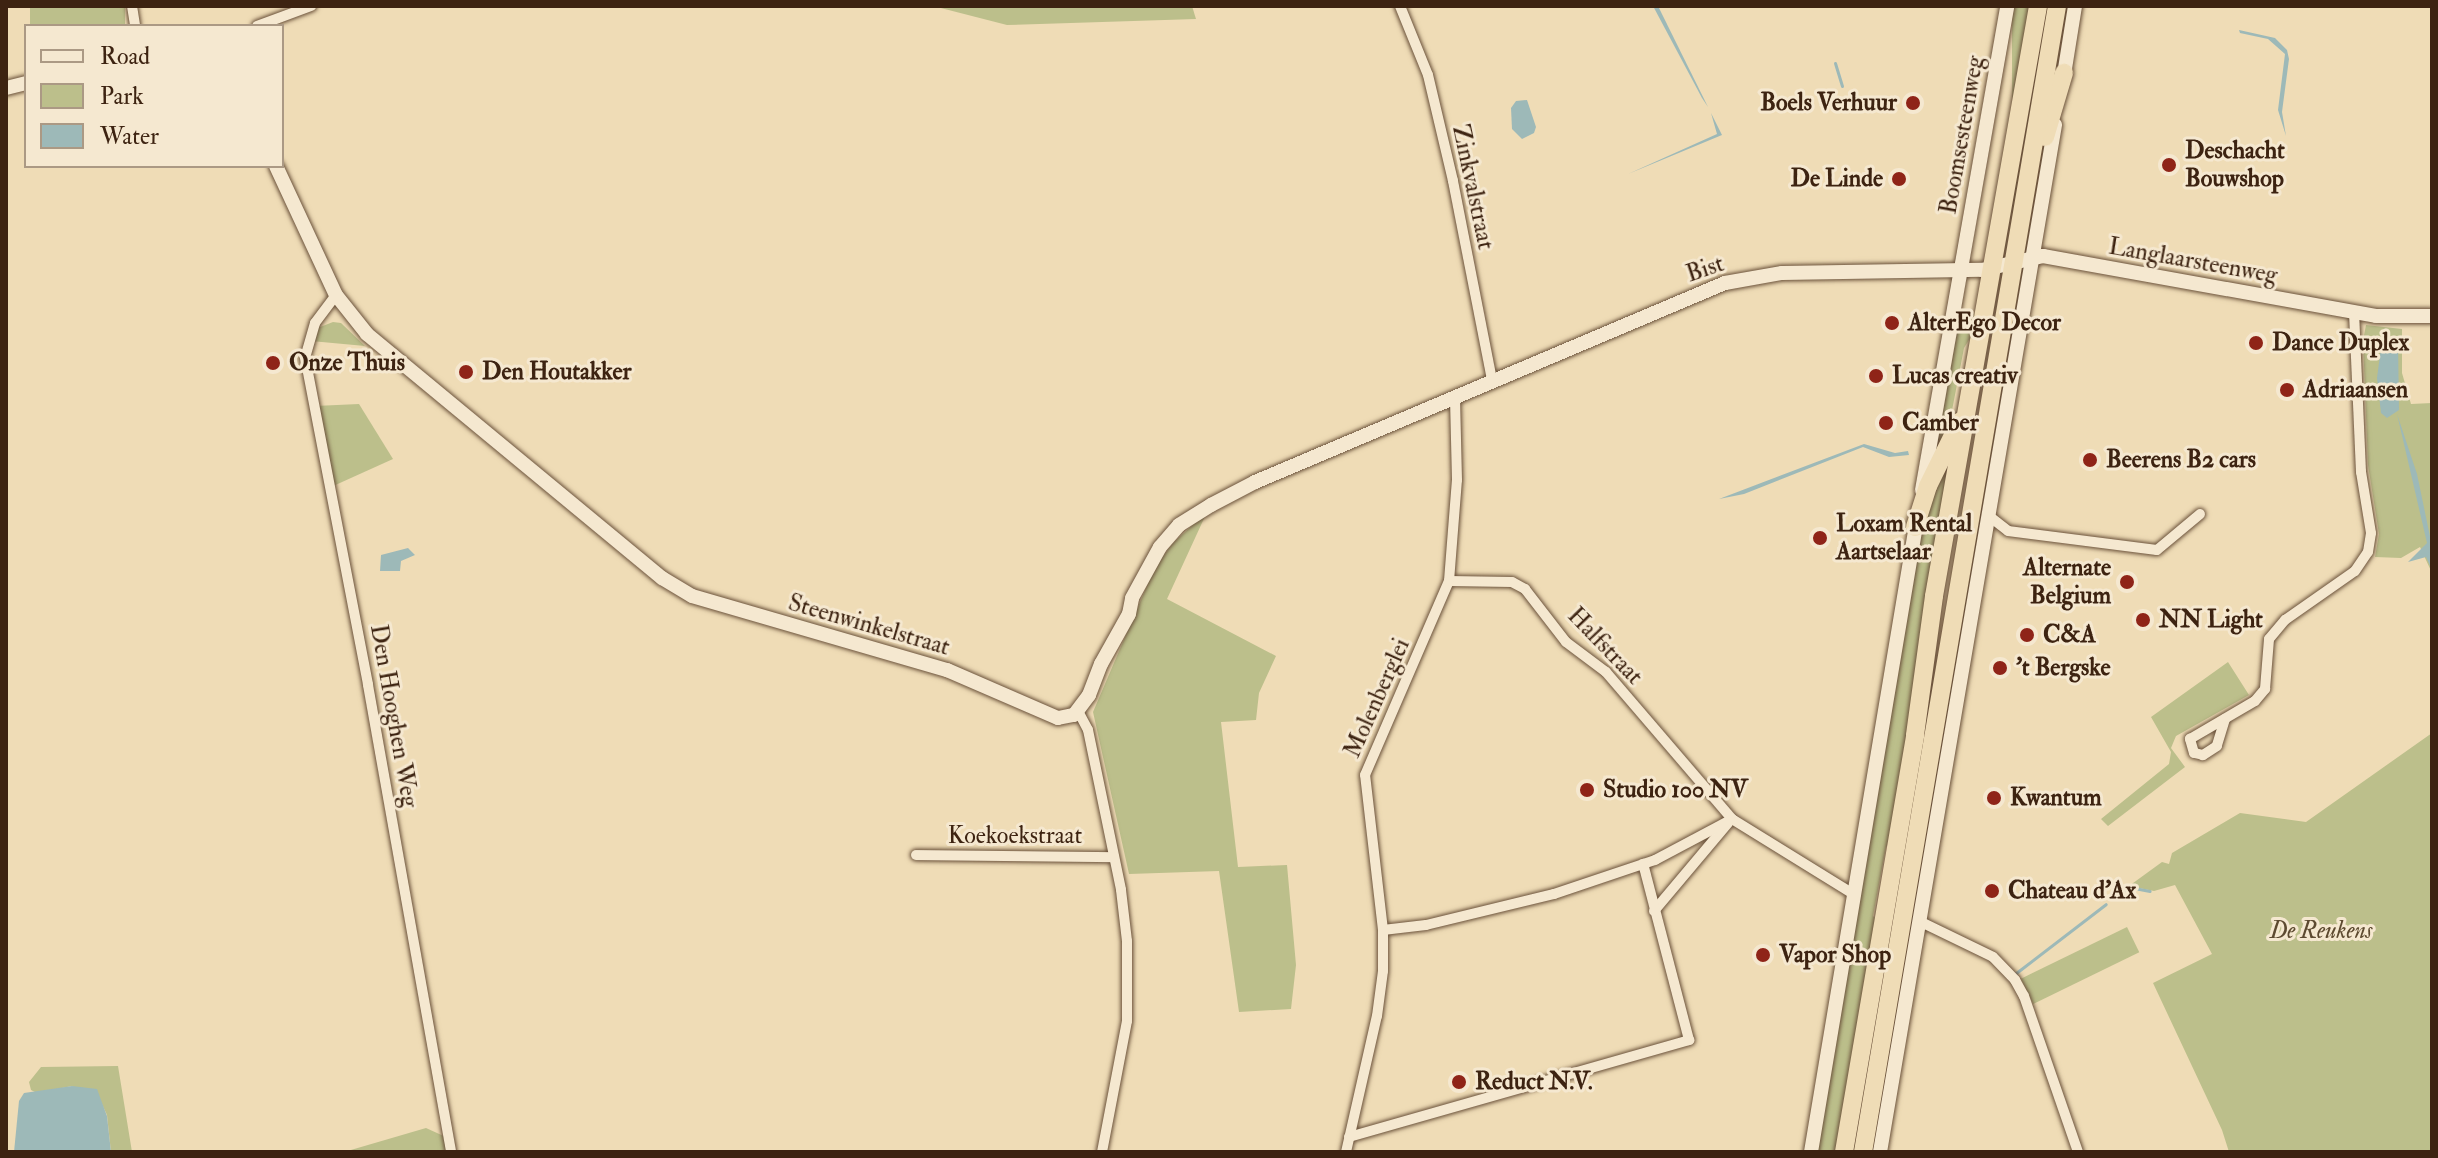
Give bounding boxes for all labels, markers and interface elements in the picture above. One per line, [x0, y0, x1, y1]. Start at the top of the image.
legend [24, 24, 284, 168]
text: Road [100, 41, 150, 72]
street label: Boomsesteenweg [1934, 54, 1990, 216]
text: Park [100, 81, 144, 112]
place label: Boels Verhuur [1760, 89, 1897, 117]
marker: Boels Verhuur [1904, 94, 1922, 112]
text: Water [100, 121, 159, 152]
street label: Zinkvalstraat [1446, 122, 1500, 252]
place label: Deschacht Bouwshop [2185, 137, 2285, 193]
marker: Deschacht Bouwshop [2160, 156, 2178, 174]
place label: De Linde [1790, 165, 1883, 193]
marker: De Linde [1890, 170, 1908, 188]
street label: Langlaarsteenweg [2106, 232, 2280, 290]
street label: Bist [1682, 249, 1728, 289]
place label: AlterEgo Decor [1908, 309, 2061, 337]
marker: AlterEgo Decor [1883, 314, 1901, 332]
place label: Dance Duplex [2272, 329, 2409, 357]
marker: Dance Duplex [2247, 334, 2265, 352]
place label: Onze Thuis [289, 349, 405, 377]
marker: Onze Thuis [264, 354, 282, 372]
place label: Den Houtakker [482, 358, 631, 386]
place label: Lucas creativ [1892, 362, 2018, 390]
marker: Den Houtakker [457, 363, 475, 381]
marker: Lucas creativ [1867, 367, 1885, 385]
place label: Adriaansen [2303, 376, 2408, 404]
marker: Adriaansen [2278, 381, 2296, 399]
place label: Camber [1902, 409, 1979, 437]
marker: Camber [1877, 414, 1895, 432]
place label: Beerens B2 cars [2106, 446, 2256, 474]
marker: Beerens B2 cars [2081, 451, 2099, 469]
place label: Loxam Rental Aartselaar [1836, 510, 1972, 566]
marker: Loxam Rental Aartselaar [1811, 529, 1829, 547]
place label: Alternate Belgium [2023, 554, 2111, 610]
marker: Alternate Belgium [2118, 573, 2136, 591]
street label: Steenwinkelstraat [785, 588, 953, 662]
street label: Halfstraat [1561, 601, 1649, 691]
place label: NN Light [2159, 606, 2263, 634]
marker: NN Light [2134, 611, 2152, 629]
place label: C&A [2043, 621, 2096, 649]
street label: Den Hooghen Weg [364, 622, 424, 810]
marker: C&A [2018, 626, 2036, 644]
street label: Molenberglei [1338, 634, 1416, 762]
place label: 't Bergske [2016, 654, 2110, 682]
marker: 't Bergske [1991, 659, 2009, 677]
place label: Studio 100 NV [1603, 776, 1748, 804]
marker: Studio 100 NV [1578, 781, 1596, 799]
place label: Kwantum [2010, 784, 2102, 812]
marker: Kwantum [1985, 789, 2003, 807]
street label: Koekoekstraat [948, 822, 1082, 850]
place label: Chateau d'Ax [2008, 877, 2136, 905]
marker: Chateau d'Ax [1983, 882, 2001, 900]
park label: De Reukens [2270, 917, 2372, 945]
place label: Vapor Shop [1779, 941, 1891, 969]
marker: Vapor Shop [1754, 946, 1772, 964]
place label: Reduct N.V. [1475, 1068, 1593, 1096]
marker: Reduct N.V. [1450, 1073, 1468, 1091]

